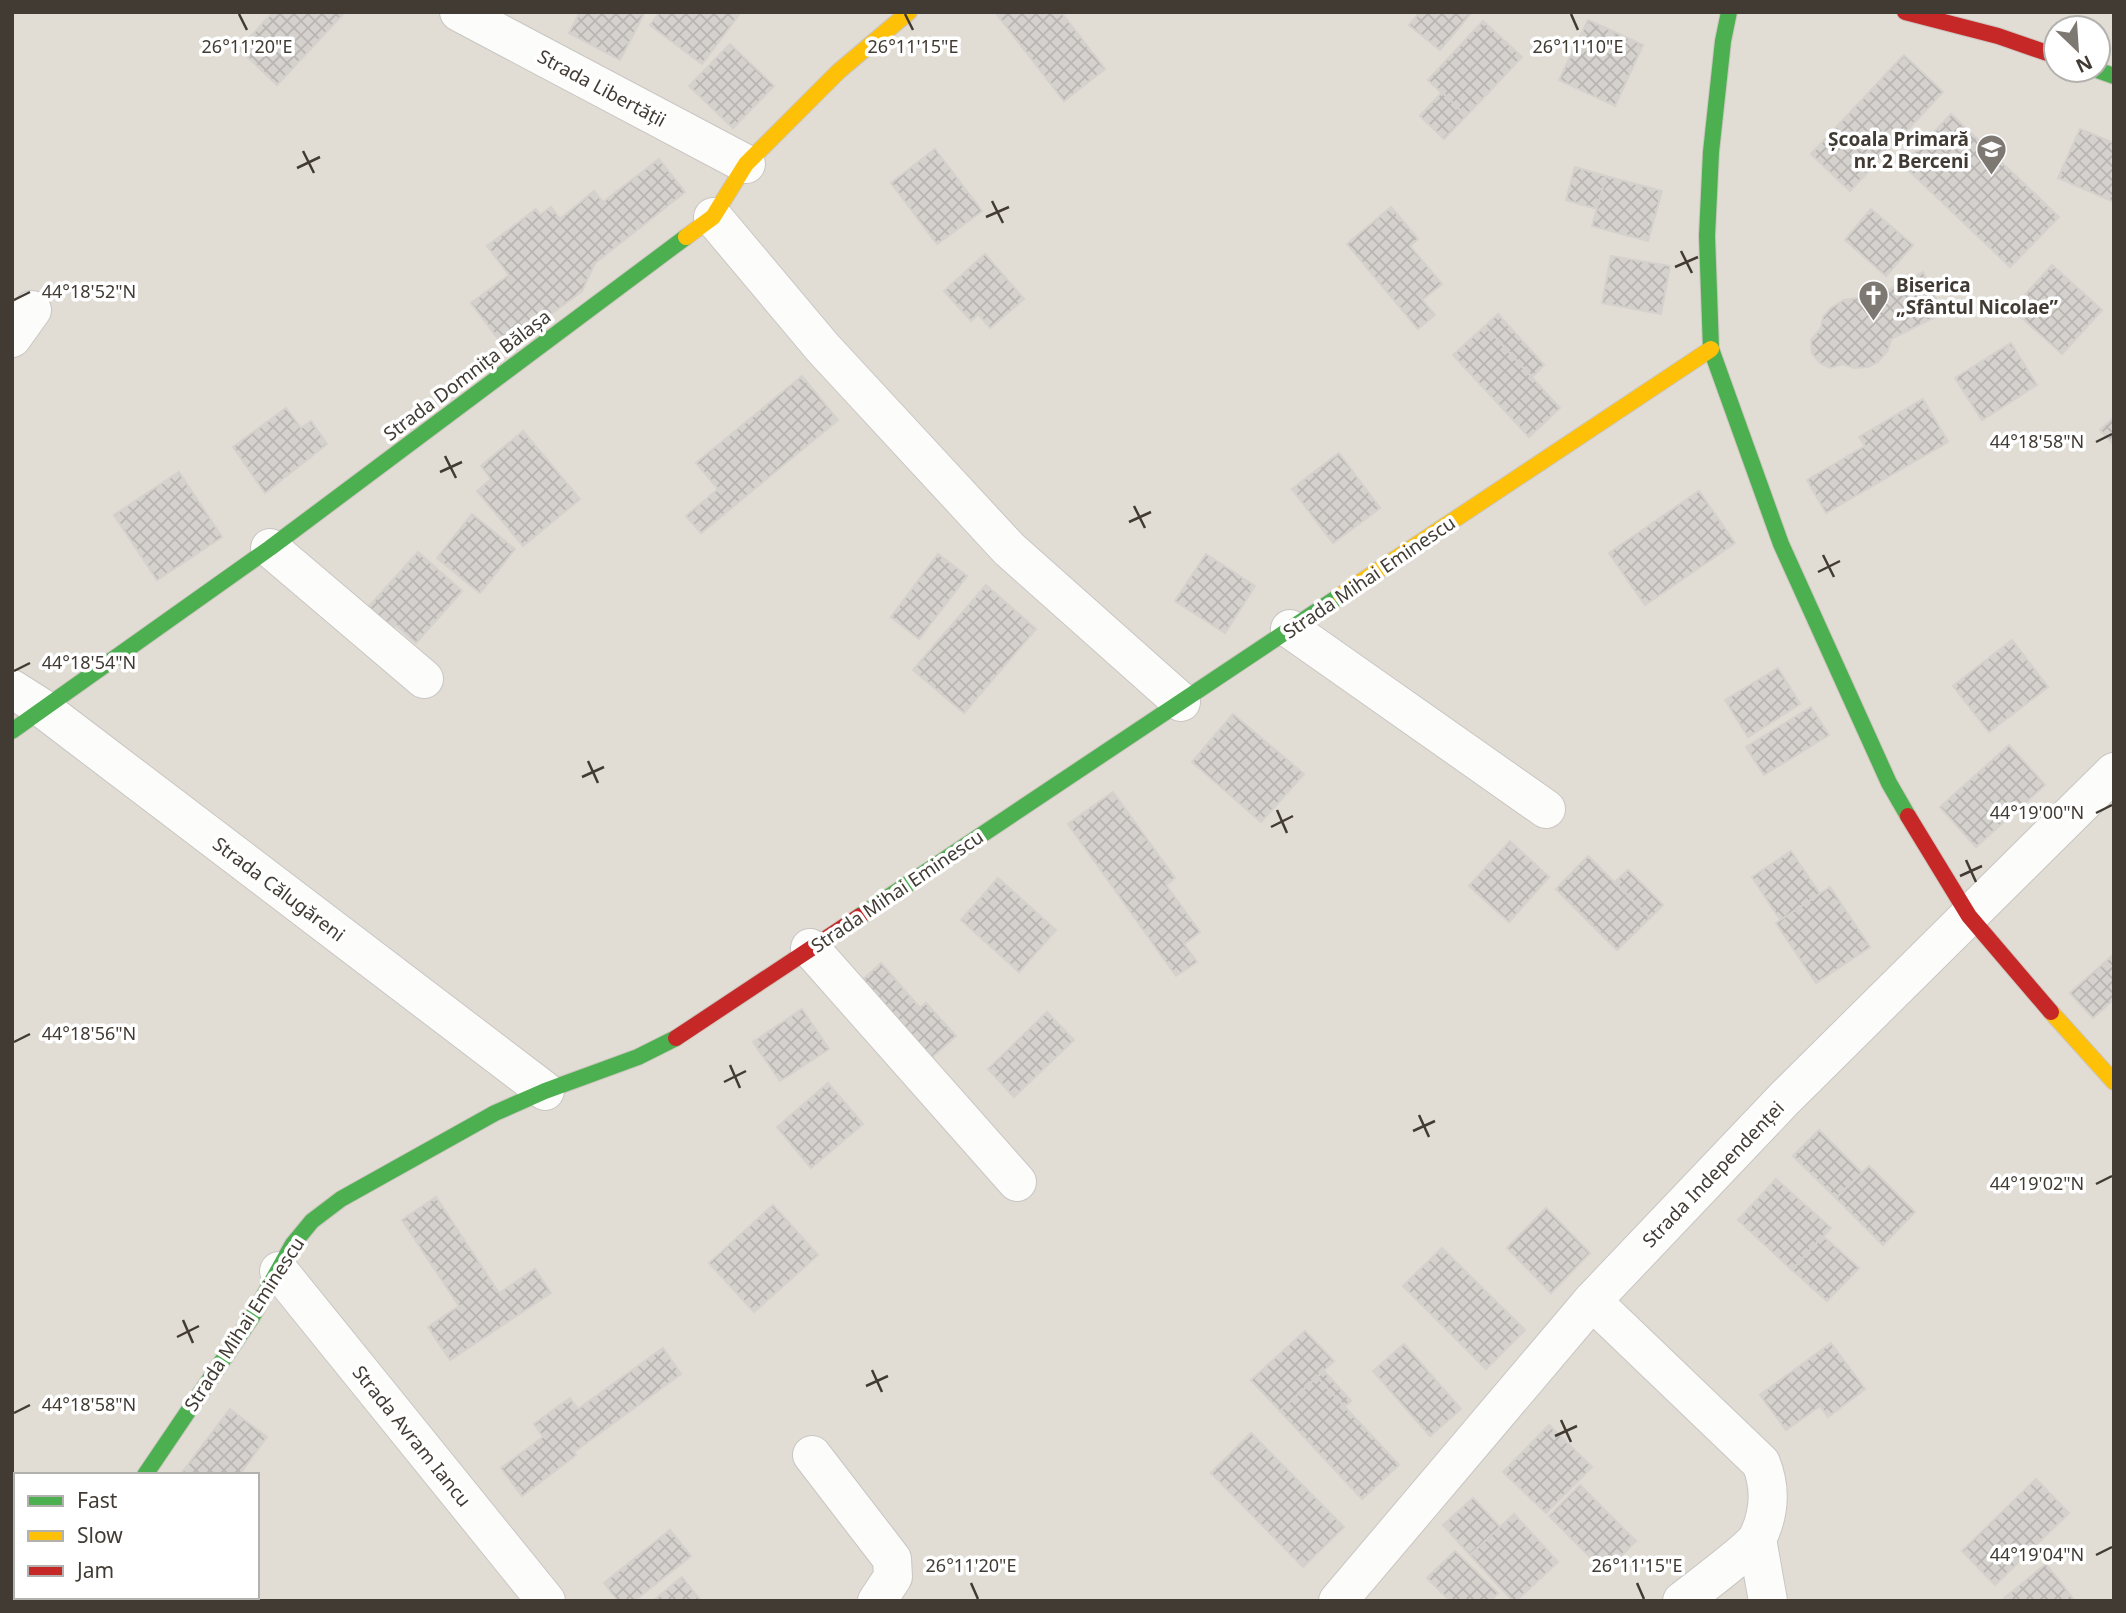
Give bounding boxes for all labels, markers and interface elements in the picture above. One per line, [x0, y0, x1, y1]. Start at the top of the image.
north arrow [2042, 14, 2112, 84]
text: 26°11'20"E [202, 34, 292, 58]
text: 26°11'15"E [868, 34, 958, 58]
text: 26°11'10"E [1533, 34, 1623, 58]
street label: Strada Libertății [533, 43, 671, 133]
text: N [2072, 49, 2097, 79]
place label: Școala Primară nr. 2 Berceni [1828, 126, 1969, 174]
school or university icon: Școala Primară nr. 2 Berceni [1975, 133, 2009, 177]
place label: Biserica „Sfântul Nicolae” [1896, 272, 2059, 320]
text: 44°18'52"N [42, 279, 136, 303]
church icon: Biserica „Sfântul Nicolae” [1856, 279, 1890, 323]
street label: Strada Domnița Bălașa [378, 303, 556, 447]
text: 44°18'58"N [1990, 429, 2084, 453]
street label: Strada Mihai Eminescu [1278, 510, 1460, 644]
text: 44°18'54"N [42, 650, 136, 674]
text: 44°19'00"N [1990, 800, 2084, 824]
street label: Strada Mihai Eminescu [806, 824, 988, 958]
street label: Strada Călugăreni [208, 831, 350, 947]
text: 44°18'56"N [42, 1021, 136, 1045]
street label: Strada Independenței [1636, 1095, 1790, 1253]
text: 44°19'02"N [1990, 1171, 2084, 1195]
street label: Strada Mihai Eminescu [178, 1232, 310, 1416]
street label: Strada Avram Iancu [347, 1360, 477, 1512]
text: 44°18'58"N [42, 1392, 136, 1416]
legend [14, 1473, 259, 1599]
text: Fast [77, 1486, 118, 1514]
text: Slow [77, 1521, 123, 1549]
text: 44°19'04"N [1990, 1542, 2084, 1566]
text: 26°11'20"E [926, 1553, 1016, 1577]
text: 26°11'15"E [1592, 1553, 1682, 1577]
text: Jam [75, 1556, 114, 1584]

